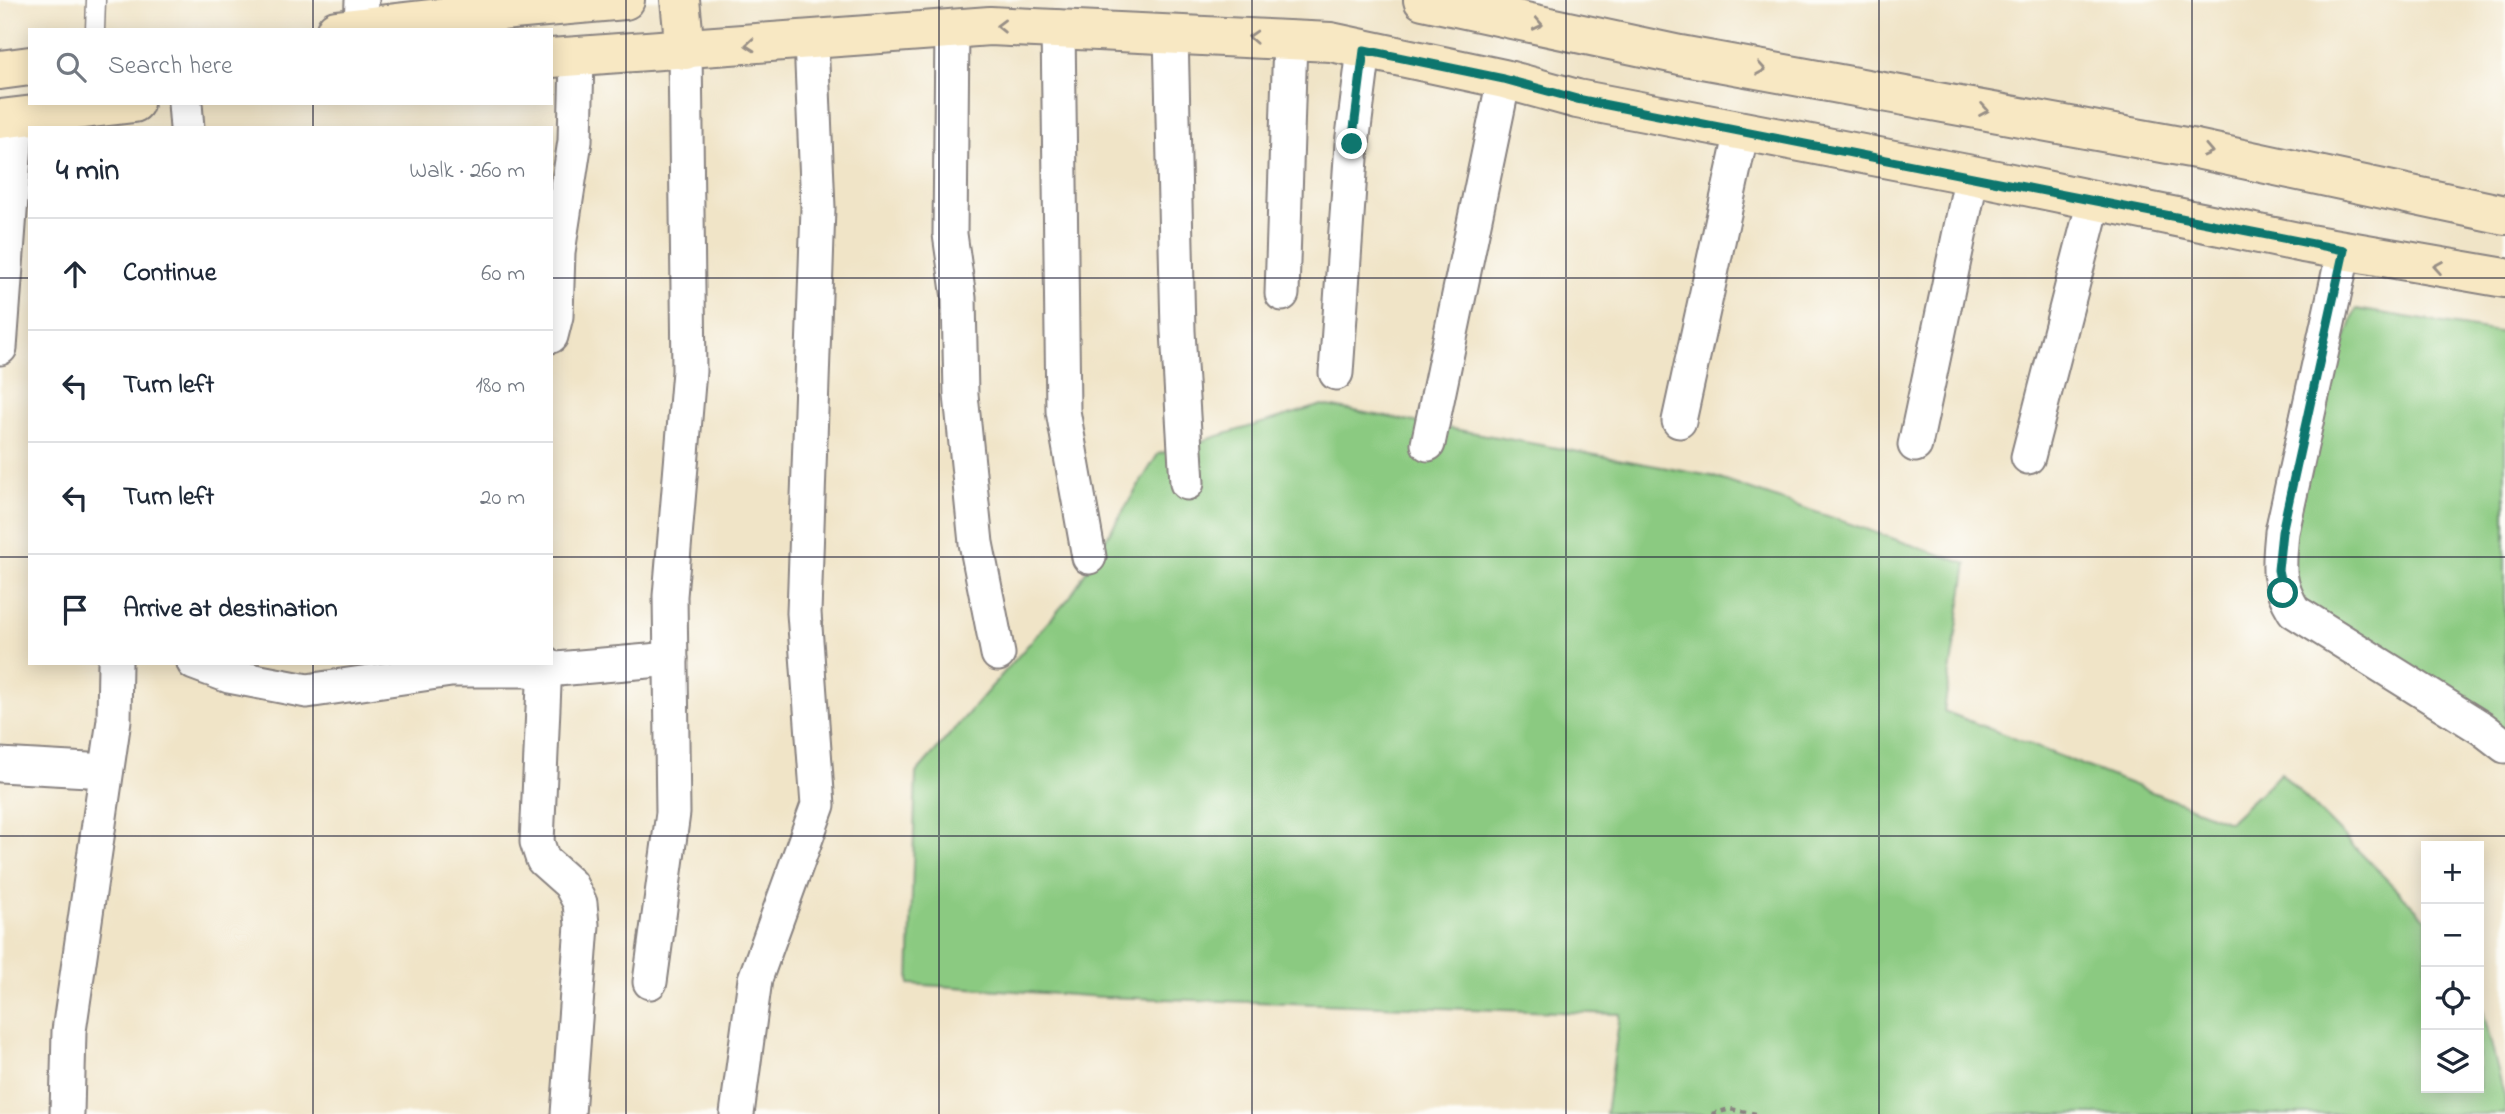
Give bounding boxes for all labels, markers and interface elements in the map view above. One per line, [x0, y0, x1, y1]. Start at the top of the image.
one-way arrow [1532, 16, 1544, 31]
one-way arrow [996, 18, 1006, 34]
search box [28, 28, 553, 105]
one-way arrow [1247, 29, 1258, 44]
one-way arrow [744, 37, 755, 52]
icon: search [52, 48, 90, 86]
text: Search here [108, 48, 233, 86]
one-way arrow [1755, 61, 1767, 76]
one-way arrow [1978, 102, 1990, 117]
route end [1336, 128, 1367, 159]
one-way arrow [2202, 143, 2214, 158]
text: 4 min [56, 150, 119, 194]
text: Walk · 260 m [409, 155, 525, 188]
icon: ahead [56, 255, 94, 293]
text: Continue [123, 255, 216, 293]
text: 60 m [481, 258, 525, 291]
one-way arrow [2432, 260, 2444, 275]
icon: left [56, 367, 94, 405]
text: Turn left [123, 367, 214, 405]
text: 180 m [476, 370, 525, 403]
icon: left [56, 479, 94, 517]
text: Turn left [123, 479, 214, 517]
text: 20 m [480, 482, 525, 515]
route start [2267, 577, 2298, 608]
icon: arrive [56, 591, 94, 629]
text: Arrive at destination [123, 591, 338, 629]
map controls [2421, 841, 2484, 1093]
button: + [2421, 841, 2484, 904]
button: − [2421, 904, 2484, 967]
button: locate [2421, 967, 2484, 1030]
button: layers [2421, 1030, 2484, 1093]

